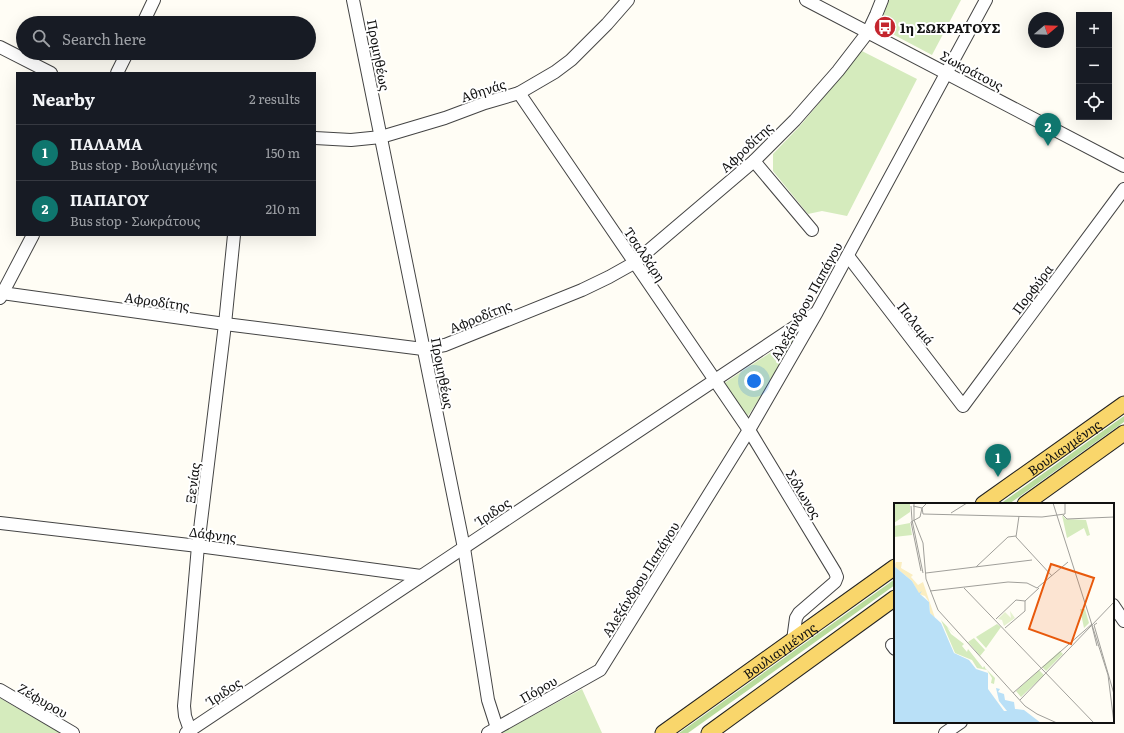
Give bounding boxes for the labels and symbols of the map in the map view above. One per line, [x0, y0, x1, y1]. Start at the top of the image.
north arrow [1028, 12, 1064, 48]
bus stop icon: 1η ΣΩΚΡΑΤΟΥΣ [872, 14, 898, 40]
street label: Προμηθέως [363, 18, 395, 93]
place label: 1η ΣΩΚΡΑΤΟΥΣ [900, 18, 1000, 37]
street label: Σωκράτους [937, 45, 1007, 95]
street label: Αθηνάς [458, 74, 508, 106]
pin: 2 [1035, 113, 1061, 146]
street label: Αφροδίτης [716, 117, 777, 176]
street label: Τσαλδάρη [620, 223, 670, 285]
street label: Αλεξάνδρου Παπάγου [765, 238, 847, 364]
street label: Πορφύρα [1007, 260, 1057, 318]
street label: Αφροδίτης [123, 287, 191, 315]
street label: Αφροδίτης [446, 295, 514, 337]
street label: Παλαμά [893, 297, 939, 349]
street label: Προμηθέως [427, 336, 459, 411]
your location [744, 371, 764, 391]
street label: Βουλιαγμένης [1023, 414, 1105, 479]
pin: 1 [985, 444, 1011, 477]
street label: Ξενίας [180, 461, 204, 504]
street label: Σόλωνος [782, 466, 826, 523]
street label: Ίριδος [470, 492, 514, 531]
inset map [894, 503, 1114, 723]
street label: Αλεξάνδρου Παπάγου [597, 518, 683, 640]
street label: Δάφνης [188, 522, 238, 546]
street label: Βουλιαγμένης [739, 617, 820, 683]
street label: Πόρου [516, 671, 560, 707]
street label: Ίριδος [201, 672, 245, 711]
street label: Ζέφυρου [15, 678, 71, 722]

